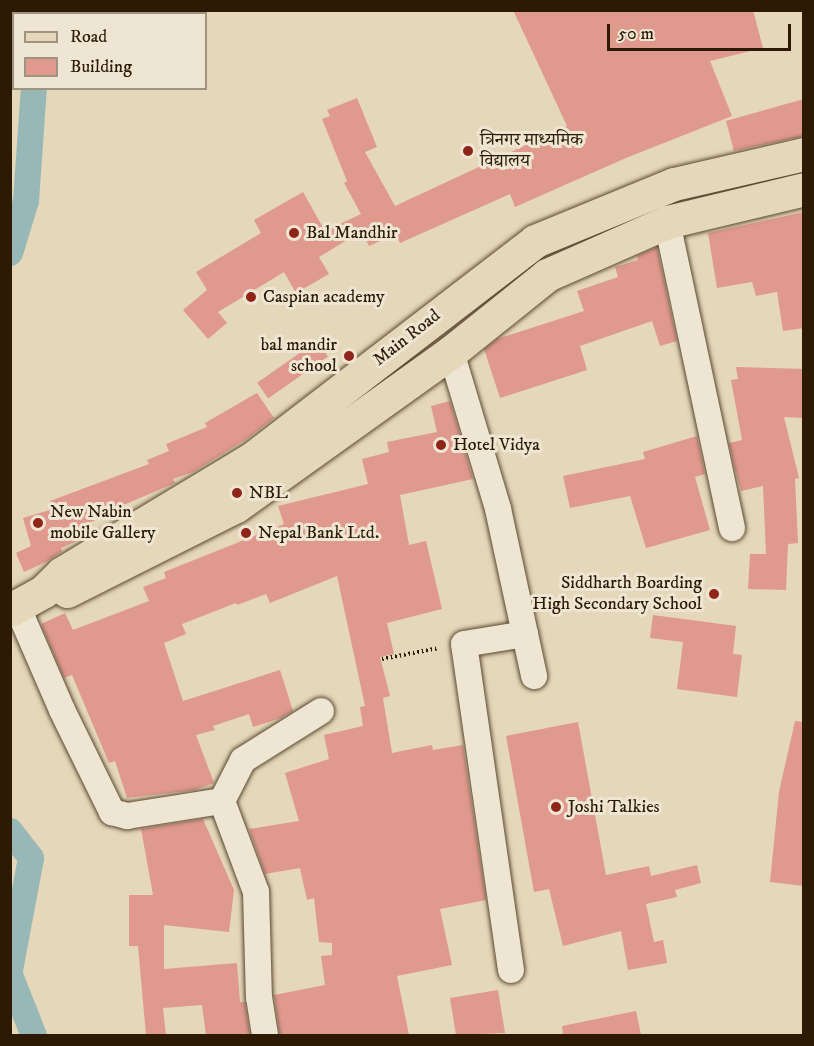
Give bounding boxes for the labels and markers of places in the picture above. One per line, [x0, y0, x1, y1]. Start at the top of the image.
place label: त्रिनगर माध्यमिक विद्यालय [480, 130, 583, 172]
marker: त्रिनगर माध्यमिक विद्यालय [461, 144, 475, 158]
place label: Bal Mandhir [306, 222, 398, 244]
marker: Bal Mandhir [287, 226, 301, 240]
place label: Caspian academy [263, 286, 385, 308]
marker: Caspian academy [244, 290, 258, 304]
place label: bal mandir school [261, 335, 337, 378]
marker: bal mandir school [342, 349, 356, 363]
place label: Hotel Vidya [453, 434, 540, 456]
marker: Hotel Vidya [434, 438, 448, 452]
place label: NBL [249, 482, 288, 504]
marker: NBL [230, 486, 244, 500]
place label: New Nabin mobile Gallery [50, 502, 156, 544]
marker: New Nabin mobile Gallery [31, 516, 45, 530]
place label: Nepal Bank Ltd. [258, 522, 379, 544]
marker: Nepal Bank Ltd. [239, 526, 253, 540]
place label: Siddharth Boarding High Secondary School [532, 573, 702, 616]
marker: Siddharth Boarding High Secondary School [707, 587, 721, 601]
place label: Joshi Talkies [568, 796, 660, 818]
marker: Joshi Talkies [549, 800, 563, 814]

